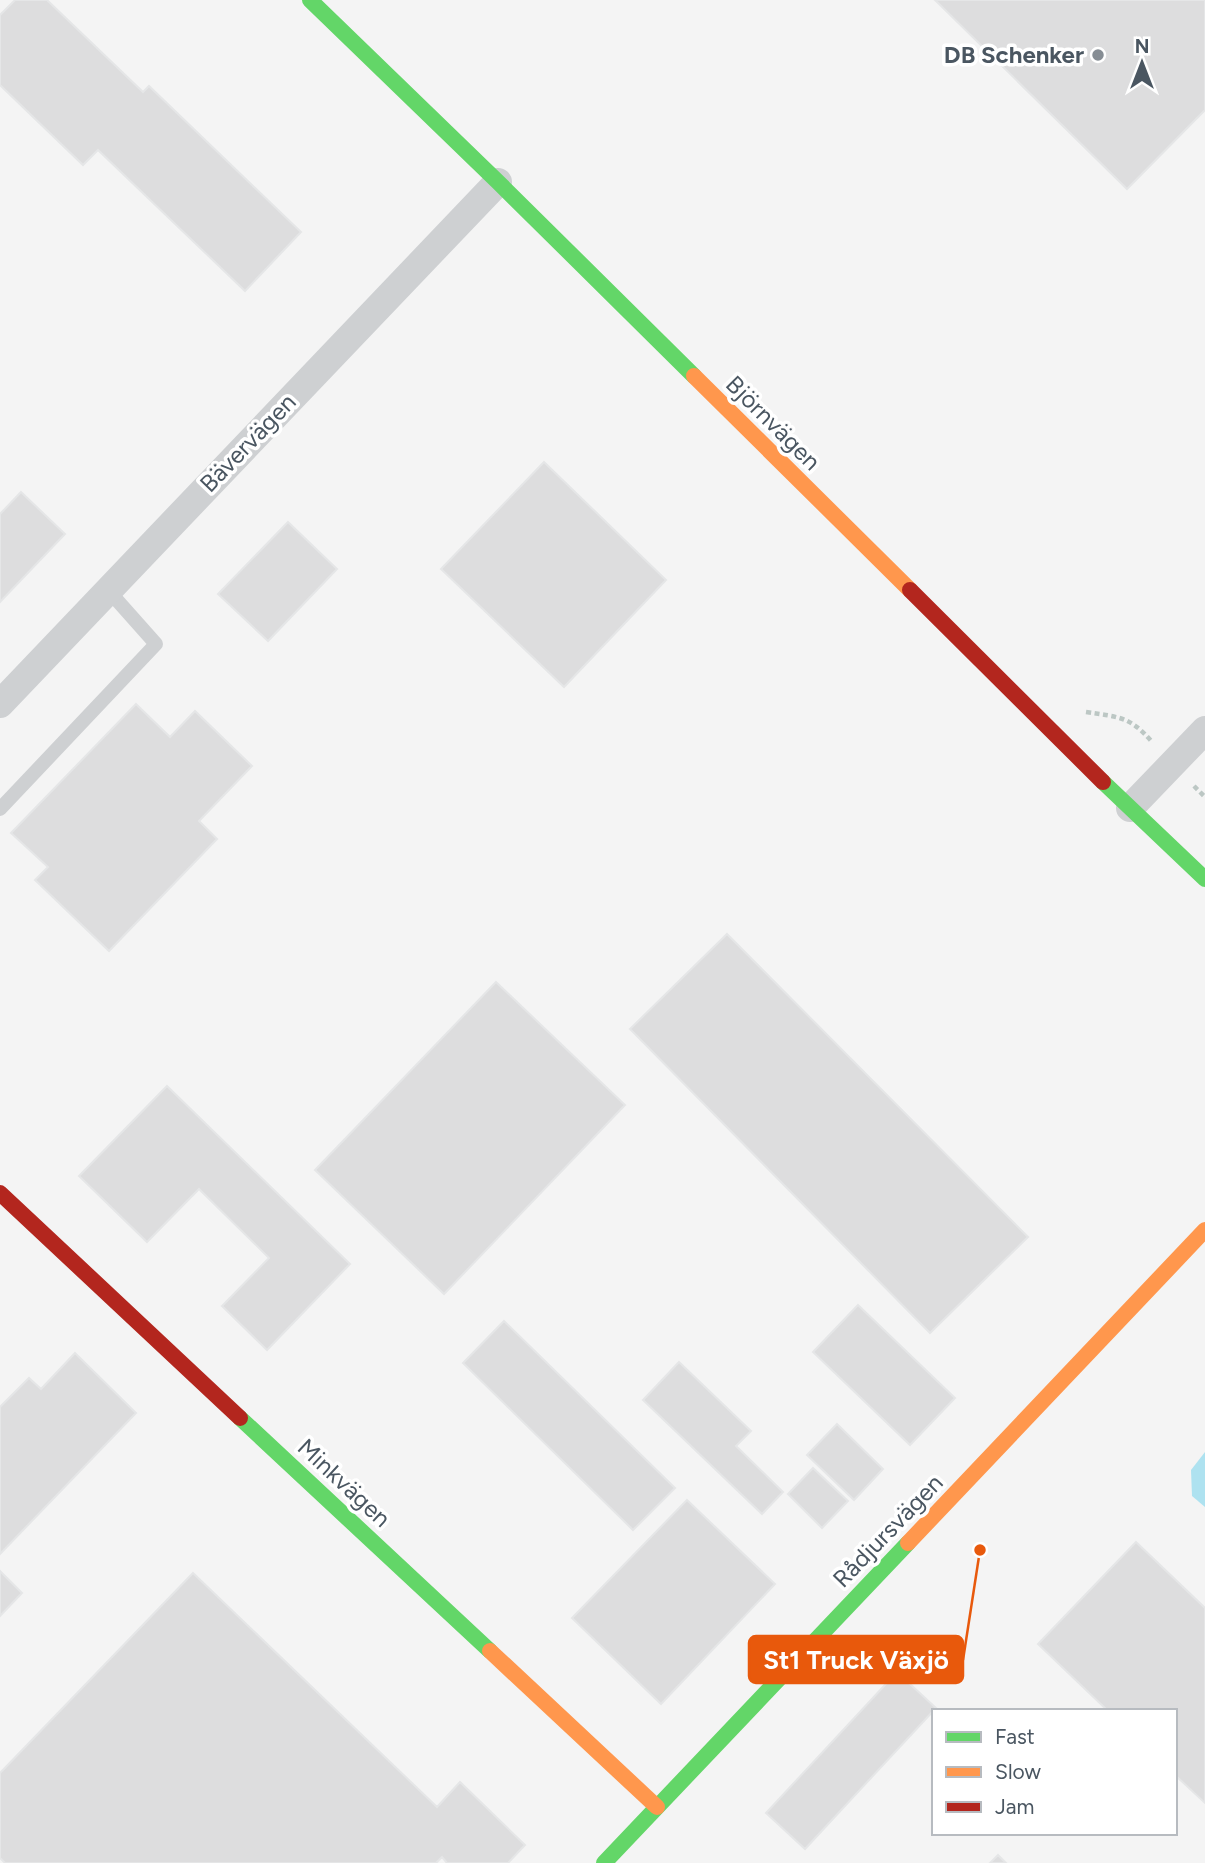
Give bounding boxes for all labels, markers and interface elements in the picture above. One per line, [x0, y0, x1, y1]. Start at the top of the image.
north arrow [1107, 28, 1177, 98]
text: N [1135, 35, 1149, 58]
place label: DB Schenker [944, 40, 1084, 69]
marker: DB Schenker [1090, 47, 1106, 63]
street label: Björnvägen [720, 369, 827, 476]
street label: Bävervägen [194, 387, 302, 498]
street label: Minkvägen [292, 1432, 397, 1533]
street label: Rådjursvägen [827, 1468, 949, 1593]
callout: St1 Truck Växjö [749, 1636, 963, 1683]
text: St1 Truck Växjö [763, 1644, 949, 1676]
legend [932, 1709, 1177, 1835]
text: Fast [995, 1724, 1035, 1749]
text: Slow [995, 1759, 1041, 1784]
text: Jam [995, 1794, 1034, 1819]

